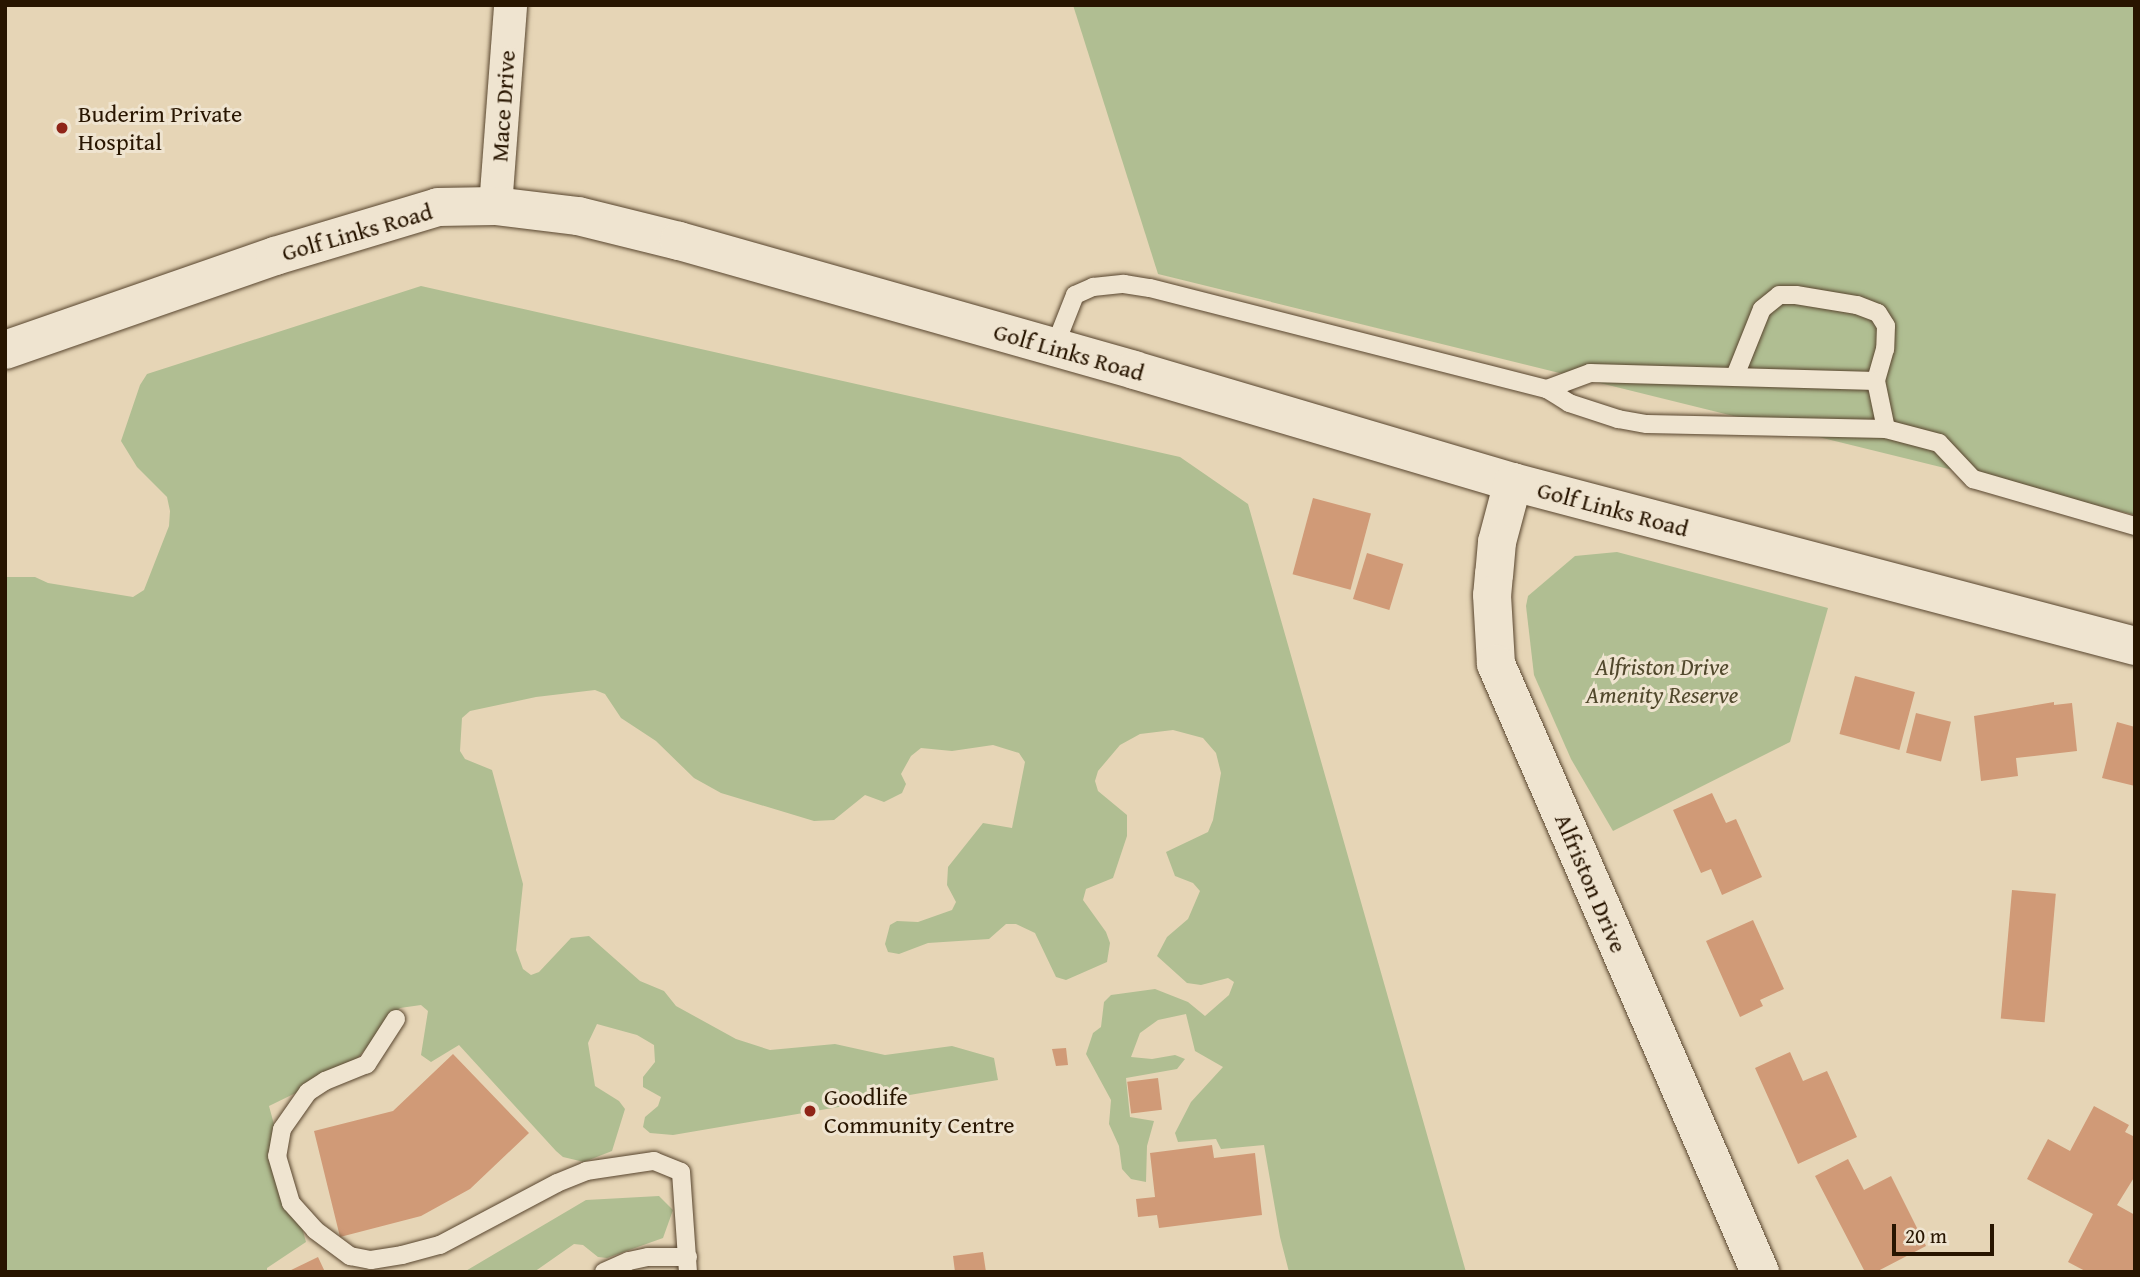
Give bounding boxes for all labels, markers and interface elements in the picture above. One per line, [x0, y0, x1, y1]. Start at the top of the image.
street label: Mace Drive [485, 49, 521, 163]
place label: Buderim Private Hospital [78, 100, 242, 156]
marker: Buderim Private Hospital [52, 118, 72, 138]
street label: Golf Links Road [278, 197, 436, 267]
street label: Golf Links Road [990, 317, 1148, 387]
street label: Golf Links Road [1534, 475, 1692, 543]
park label: Alfriston Drive Amenity Reserve [1586, 653, 1738, 709]
street label: Alfriston Drive [1549, 809, 1633, 957]
place label: Goodlife Community Centre [824, 1083, 1014, 1139]
marker: Goodlife Community Centre [802, 1103, 818, 1119]
scale bar [1895, 1210, 1996, 1254]
text: 20 m [1905, 1220, 1947, 1251]

